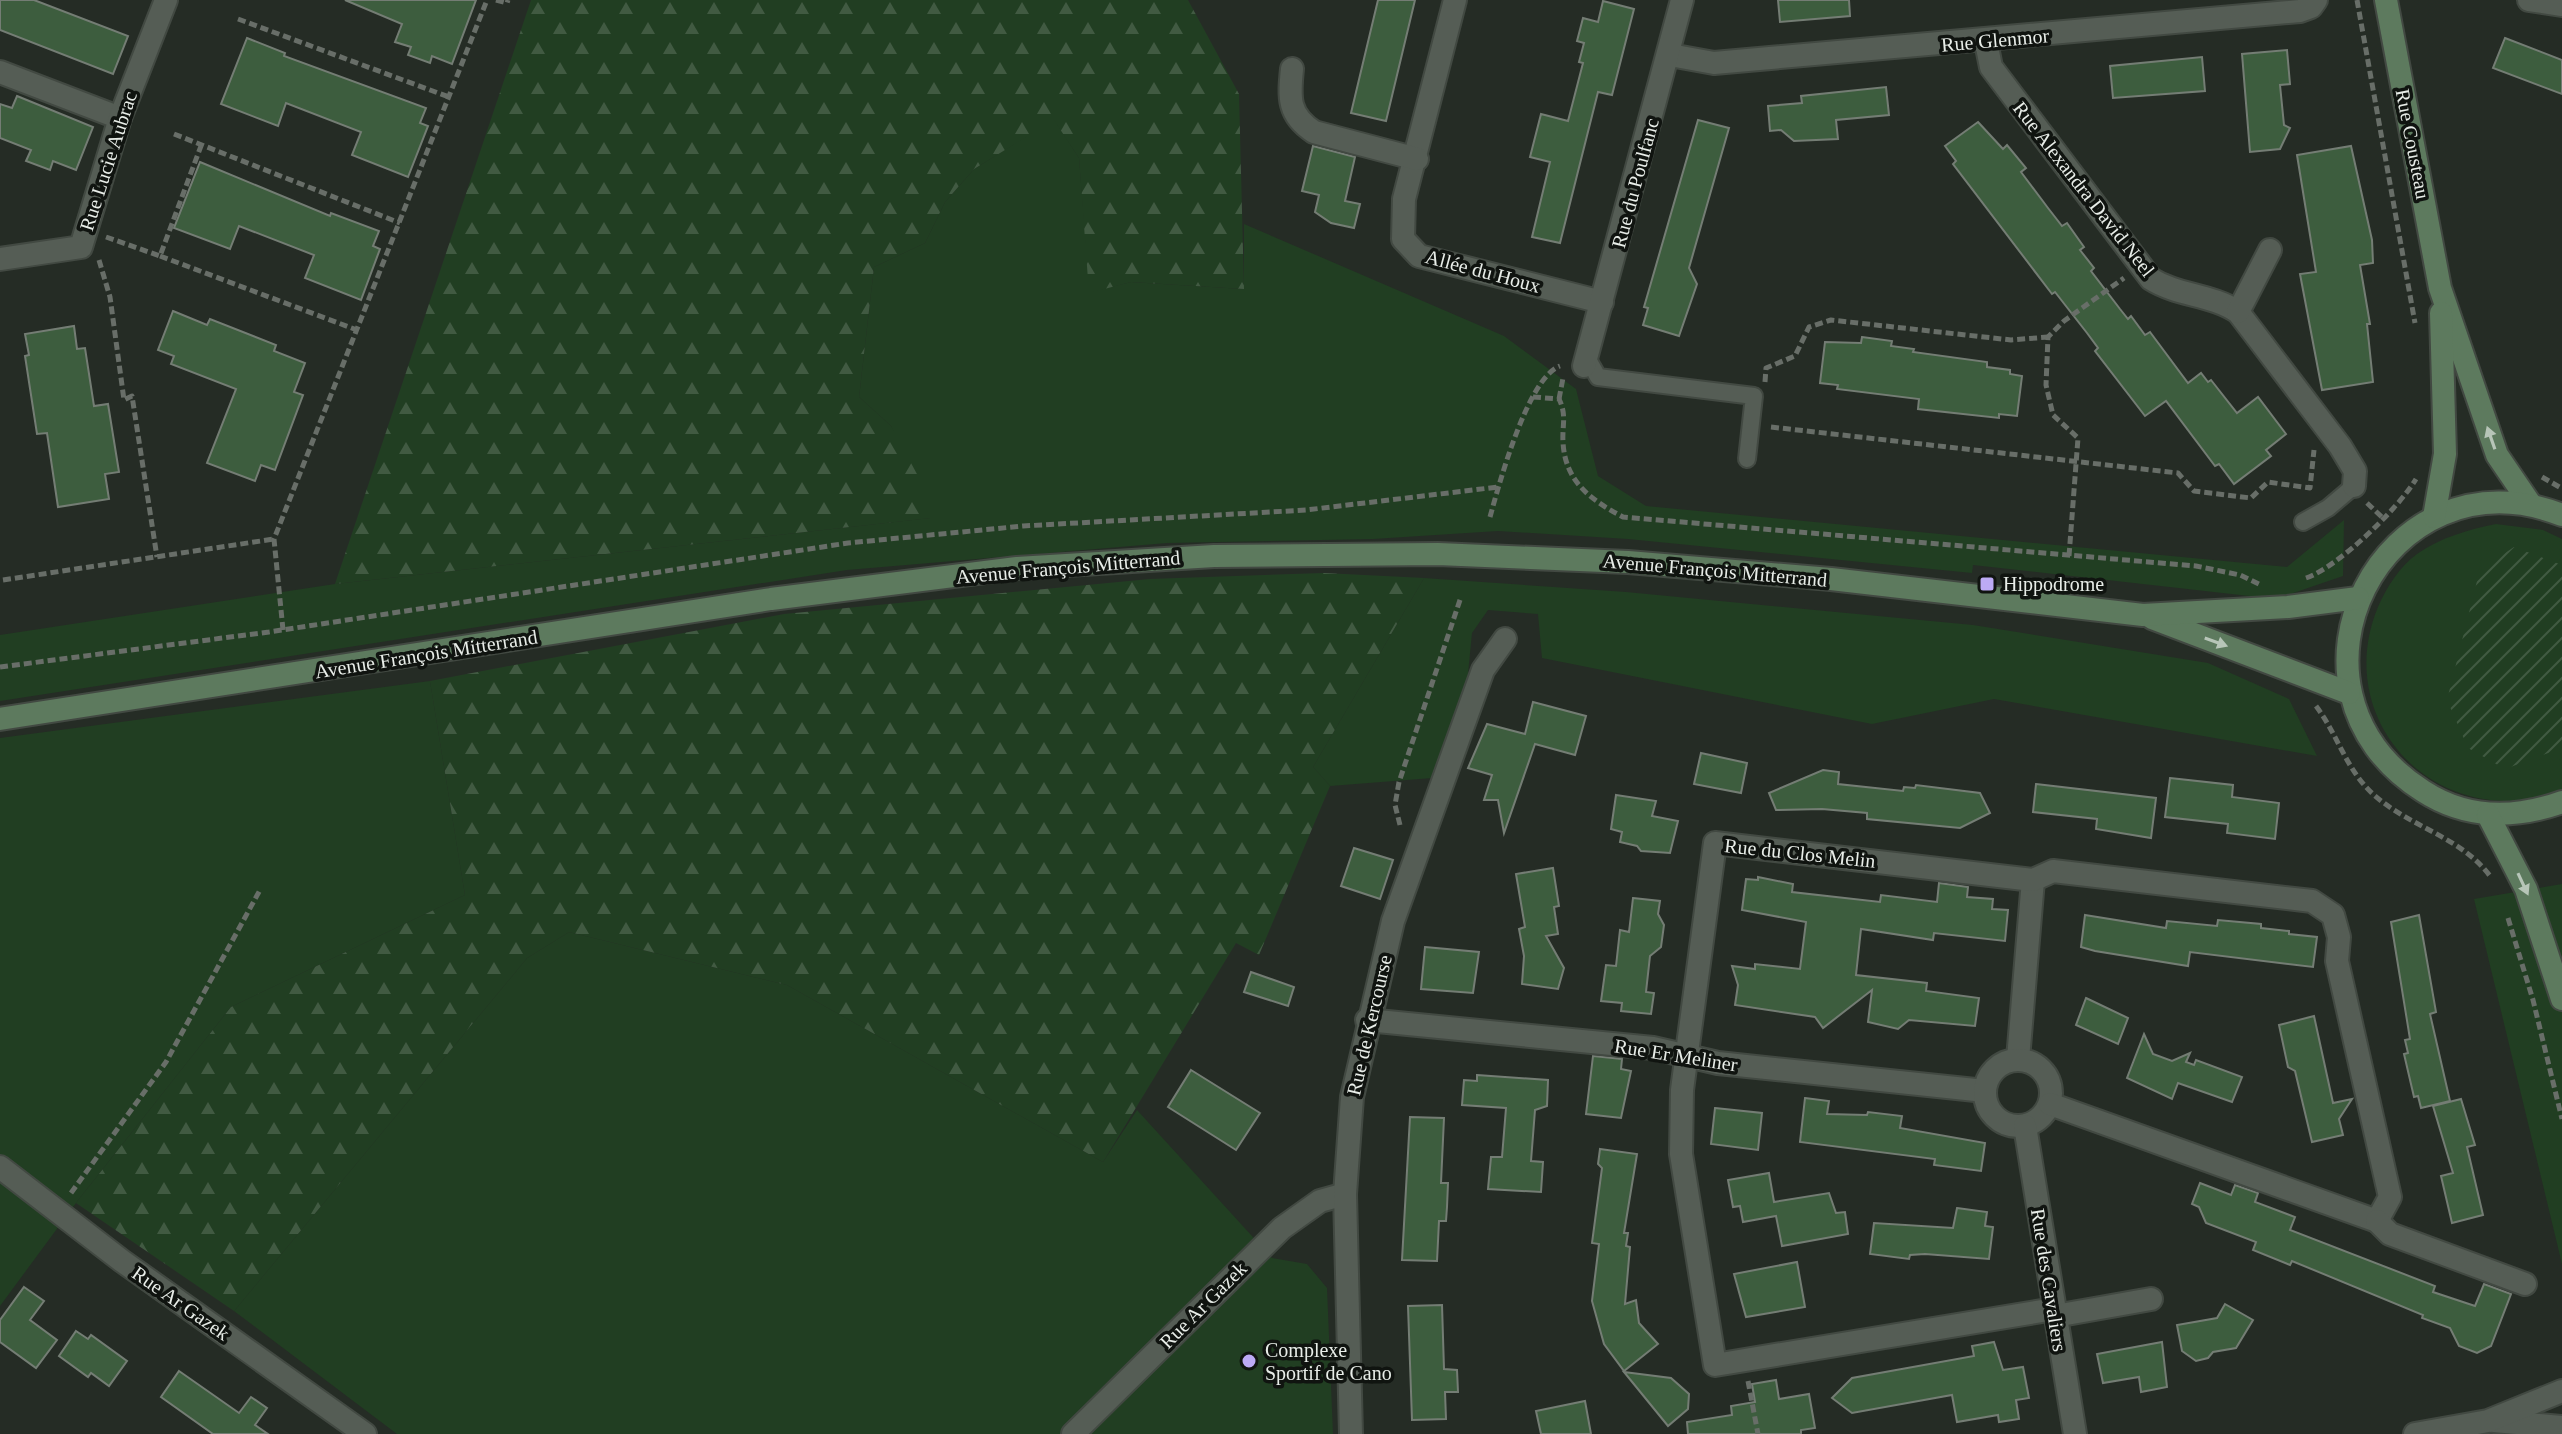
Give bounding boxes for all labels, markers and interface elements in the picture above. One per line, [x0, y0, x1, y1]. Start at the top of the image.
street label: Rue Glenmor [1940, 24, 2050, 56]
street label: Rue Cousteau [2392, 87, 2434, 201]
street label: Rue Lucie Aubrac [75, 88, 141, 234]
street label: Rue Alexandra David Neel [2009, 97, 2159, 281]
street label: Rue du Poulfanc [1607, 116, 1663, 250]
street label: Allée du Houx [1423, 245, 1543, 297]
one-way arrow [2484, 426, 2496, 450]
street label: Avenue François Mitterrand [955, 546, 1181, 589]
street label: Avenue François Mitterrand [1602, 549, 1828, 592]
place label: Hippodrome [2003, 573, 2104, 596]
marker: Hippodrome [1978, 575, 1996, 593]
street label: Avenue François Mitterrand [313, 626, 539, 683]
one-way arrow [2204, 636, 2228, 649]
street label: Rue du Clos Melin [1723, 834, 1877, 872]
one-way arrow [2516, 873, 2530, 896]
street label: Rue de Kercourse [1342, 953, 1396, 1097]
street label: Rue Er Meliner [1613, 1034, 1739, 1076]
street label: Rue des Cavaliers [2027, 1207, 2071, 1353]
street label: Rue Ar Gazek [1155, 1257, 1251, 1353]
street label: Rue Ar Gazek [128, 1261, 234, 1345]
place label: Complexe Sportif de Cano [1265, 1339, 1392, 1385]
marker: Complexe Sportif de Cano [1240, 1352, 1258, 1370]

